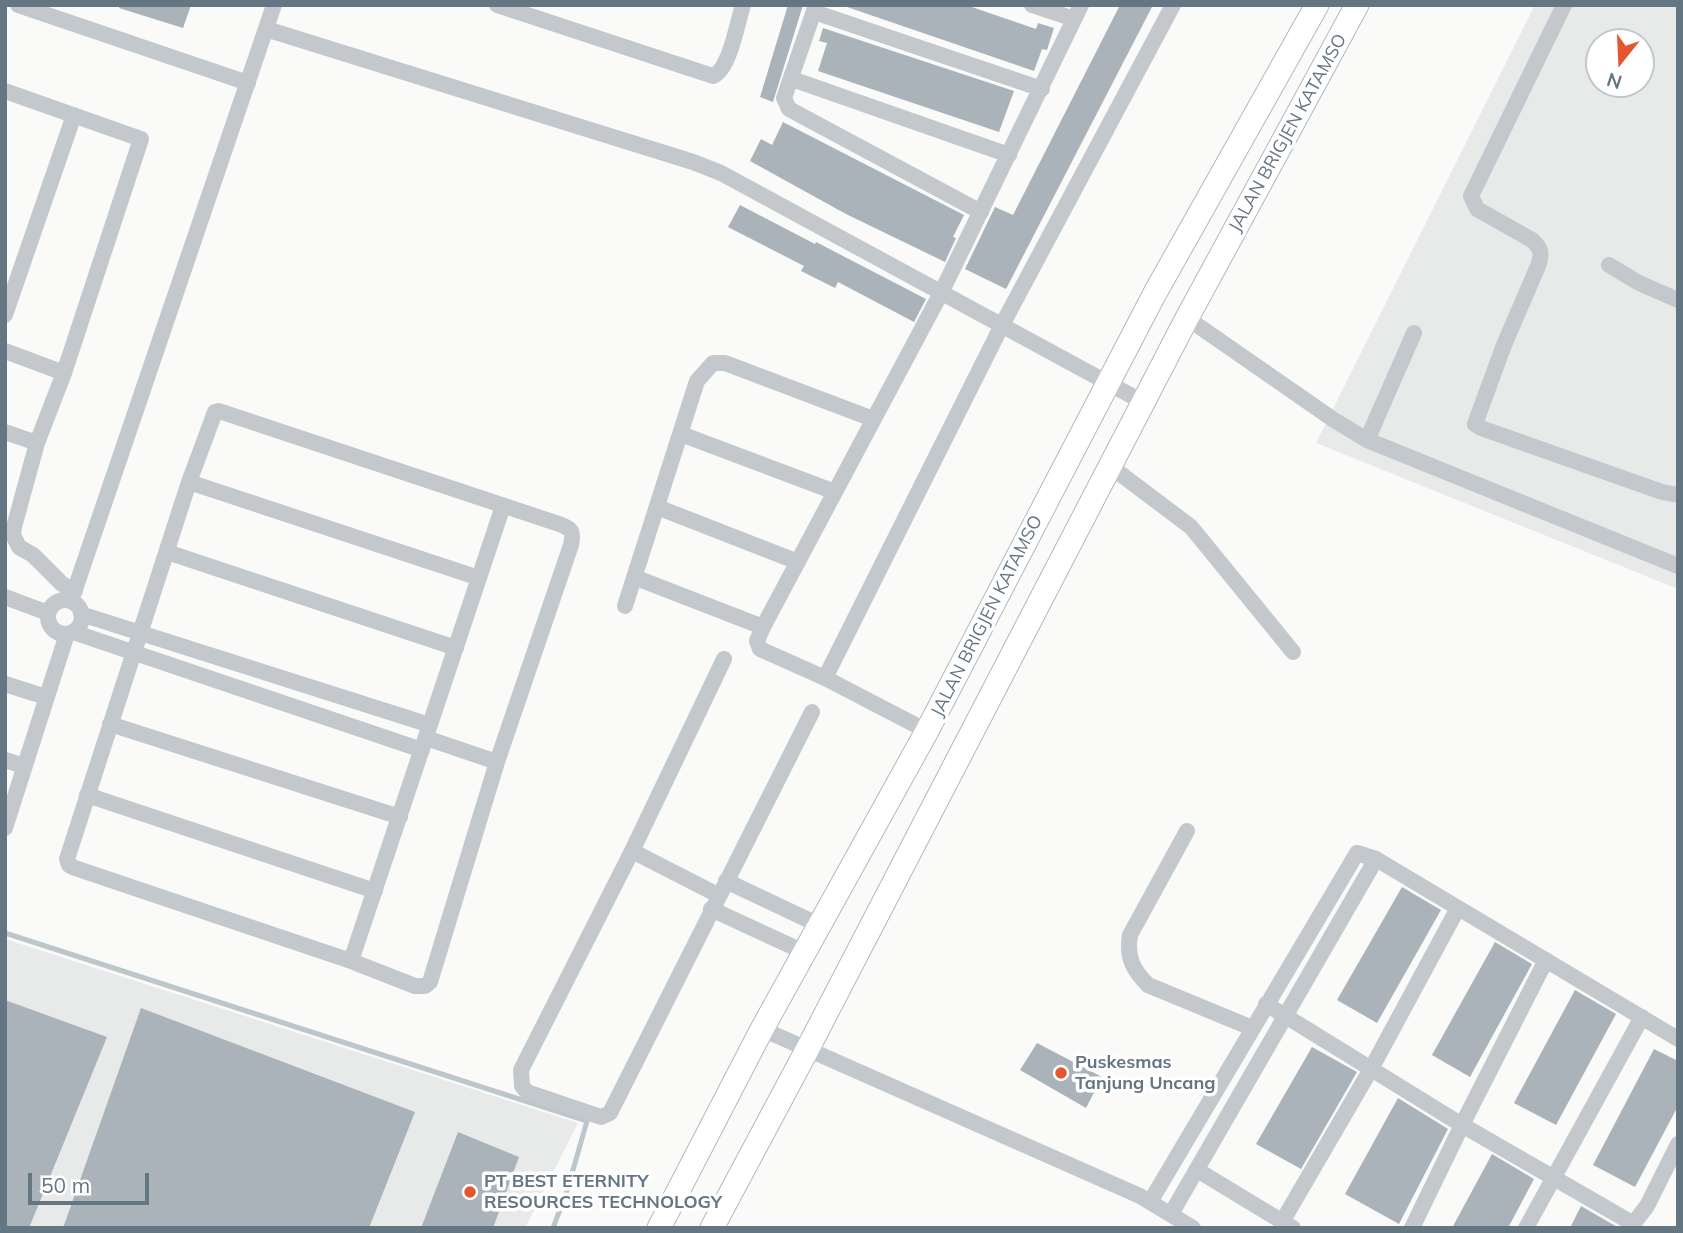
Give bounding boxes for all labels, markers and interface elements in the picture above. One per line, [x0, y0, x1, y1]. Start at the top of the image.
north arrow [1585, 28, 1655, 98]
street label: JALAN BRIGJEN KATAMSO [1224, 30, 1352, 236]
text: N [1604, 67, 1625, 95]
street label: JALAN BRIGJEN KATAMSO [927, 512, 1047, 720]
place label: Puskesmas Tanjung Uncang [1075, 1052, 1216, 1094]
marker: Puskesmas Tanjung Uncang [1053, 1065, 1069, 1081]
scale bar [32, 1160, 152, 1204]
place label: PT BEST ETERNITY RESOURCES TECHNOLOGY [484, 1171, 722, 1214]
text: 50 m [41, 1172, 90, 1198]
marker: PT BEST ETERNITY RESOURCES TECHNOLOGY [462, 1184, 478, 1200]

